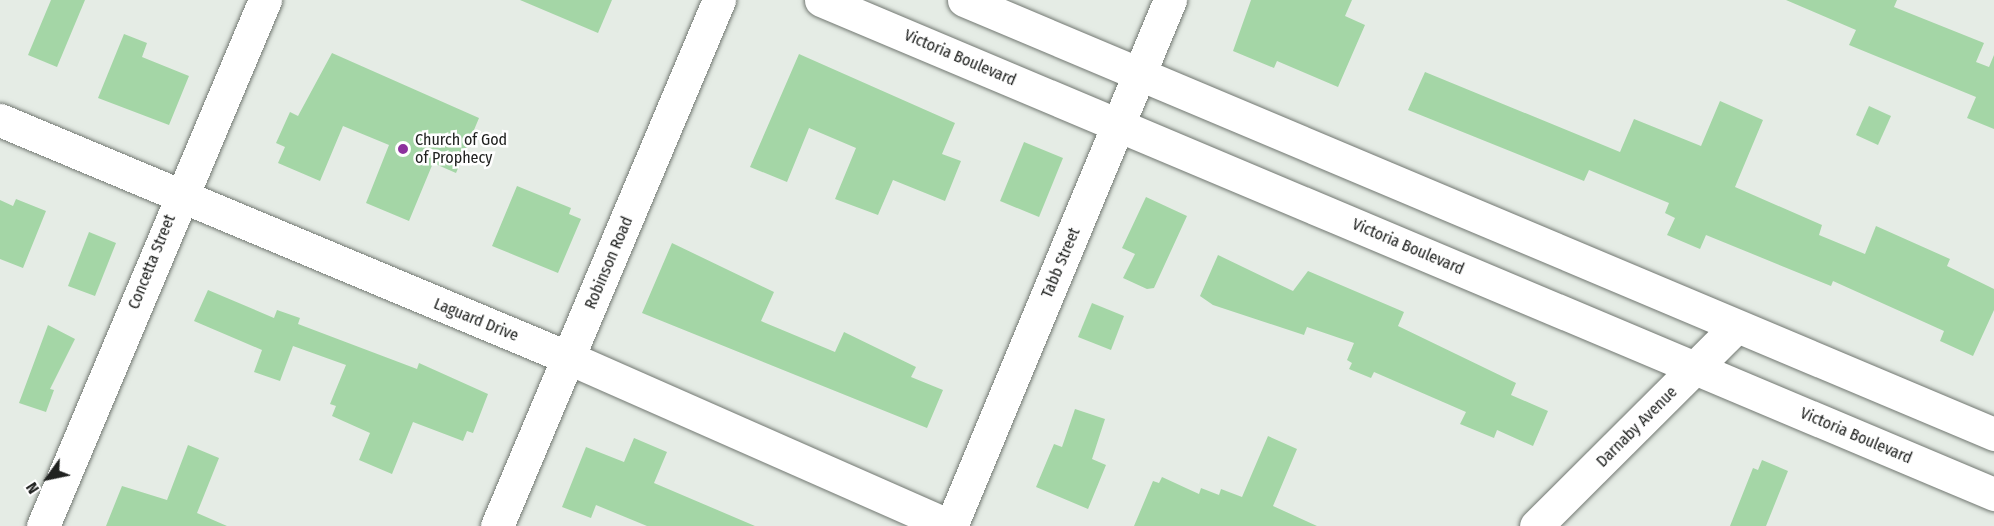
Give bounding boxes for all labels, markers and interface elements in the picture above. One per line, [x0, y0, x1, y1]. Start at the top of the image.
street label: Victoria Boulevard [901, 26, 1019, 90]
place label: Church of God of Prophecy [415, 130, 507, 168]
marker: Church of God of Prophecy [396, 142, 410, 156]
street label: Concetta Street [124, 212, 180, 312]
street label: Robinson Road [581, 214, 637, 312]
street label: Victoria Boulevard [1349, 215, 1467, 279]
street label: Tabb Street [1038, 225, 1084, 301]
street label: Laguard Drive [431, 294, 521, 346]
street label: Darnaby Avenue [1593, 383, 1681, 471]
street label: Victoria Boulevard [1797, 404, 1915, 468]
north arrow [18, 448, 78, 508]
text: N [22, 479, 43, 497]

